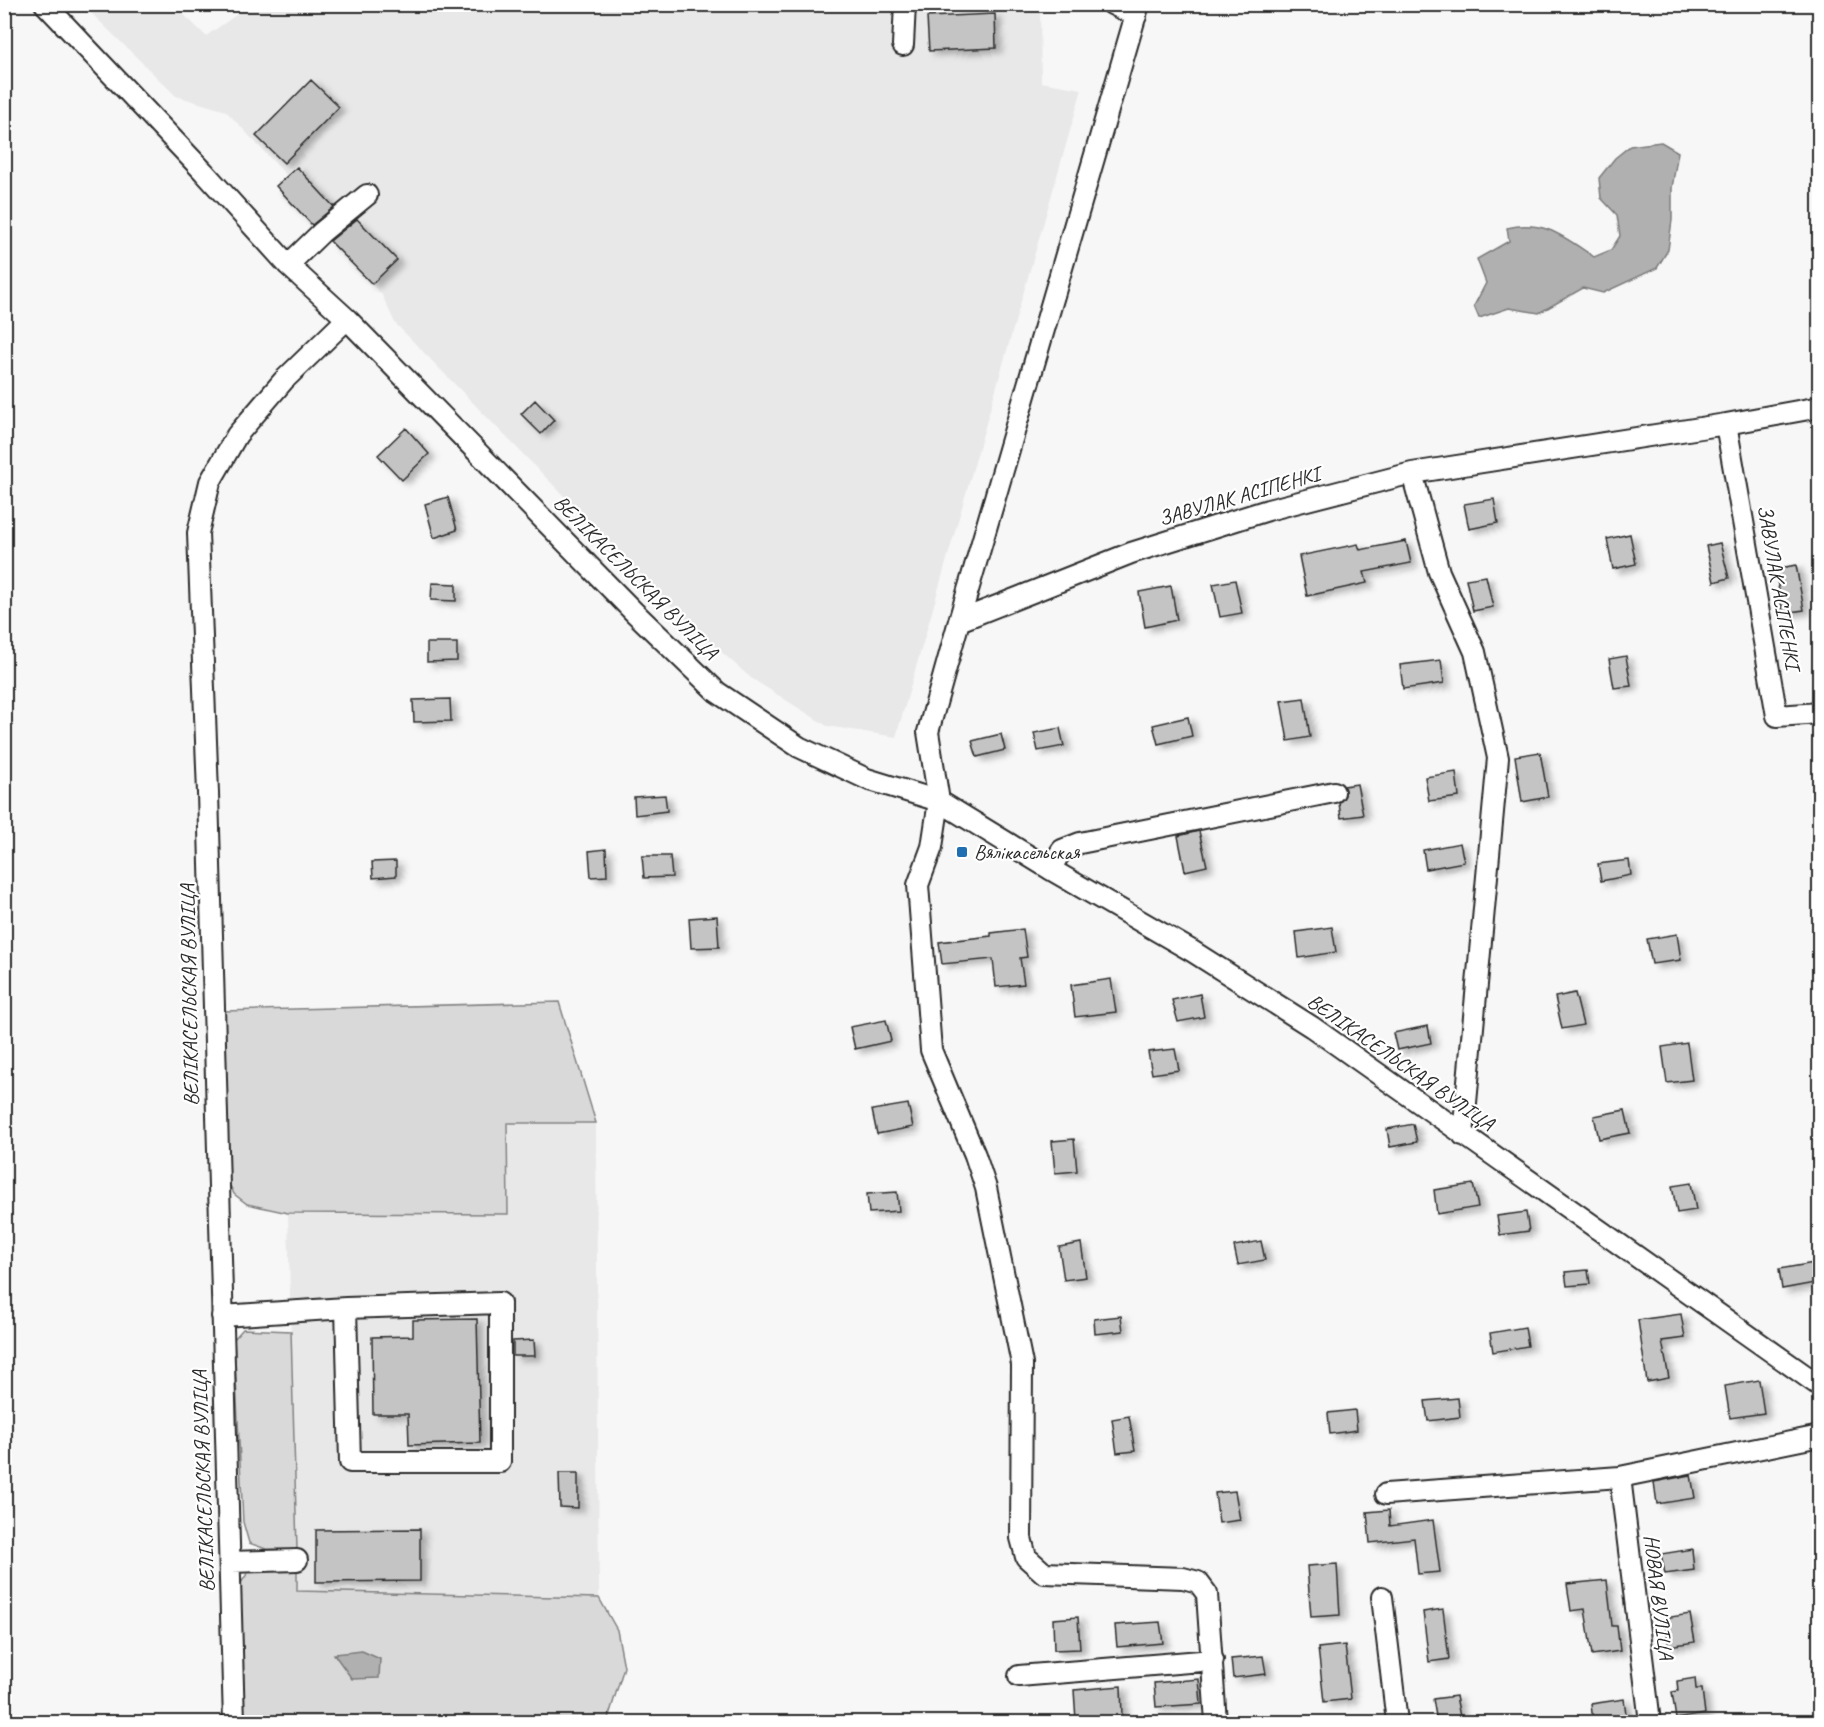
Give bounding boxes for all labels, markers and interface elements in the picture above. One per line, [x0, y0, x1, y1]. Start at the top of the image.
street label: ЗАВУЛАК АСІПЕНКІ [1156, 459, 1327, 531]
street label: ВЕЛІКАСЕЛЬСКАЯ ВУЛІЦА [548, 489, 725, 666]
street label: ЗАВУЛАК АСІПЕНКІ [1752, 503, 1807, 676]
place label: Вялікасельская [974, 839, 1081, 865]
marker: Вялікасельская [955, 845, 969, 859]
street label: ВЕЛІКАСЕЛЬСКАЯ ВУЛІЦА [174, 882, 204, 1106]
street label: ВЕЛІКАСЕЛЬСКАЯ ВУЛІЦА [1303, 988, 1501, 1137]
street label: ВЕЛІКАСЕЛЬСКАЯ ВУЛІЦА [186, 1368, 220, 1592]
street label: НОВАЯ ВУЛІЦА [1638, 1533, 1680, 1662]

